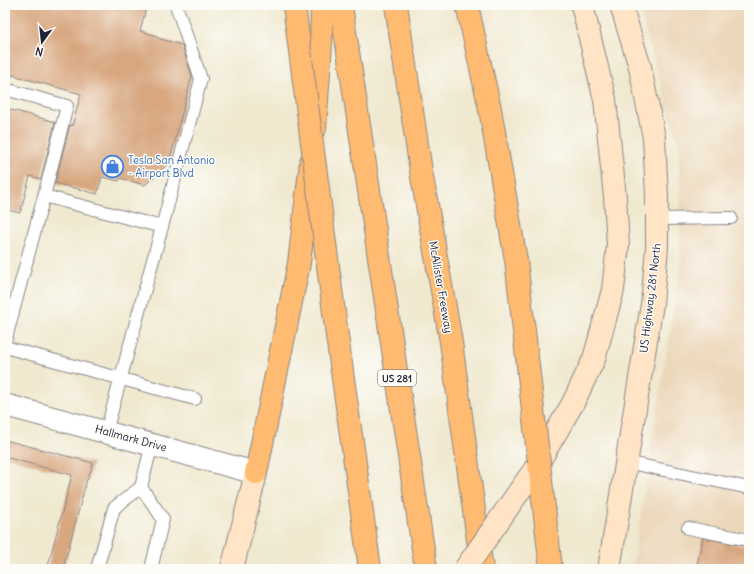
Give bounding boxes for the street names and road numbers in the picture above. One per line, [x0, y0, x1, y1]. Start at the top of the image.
street label: McAllister Freeway [426, 240, 456, 334]
street label: US Highway 281 North [636, 242, 664, 354]
road number: US 281 [378, 370, 416, 386]
street label: Hallmark Drive [94, 422, 169, 454]

